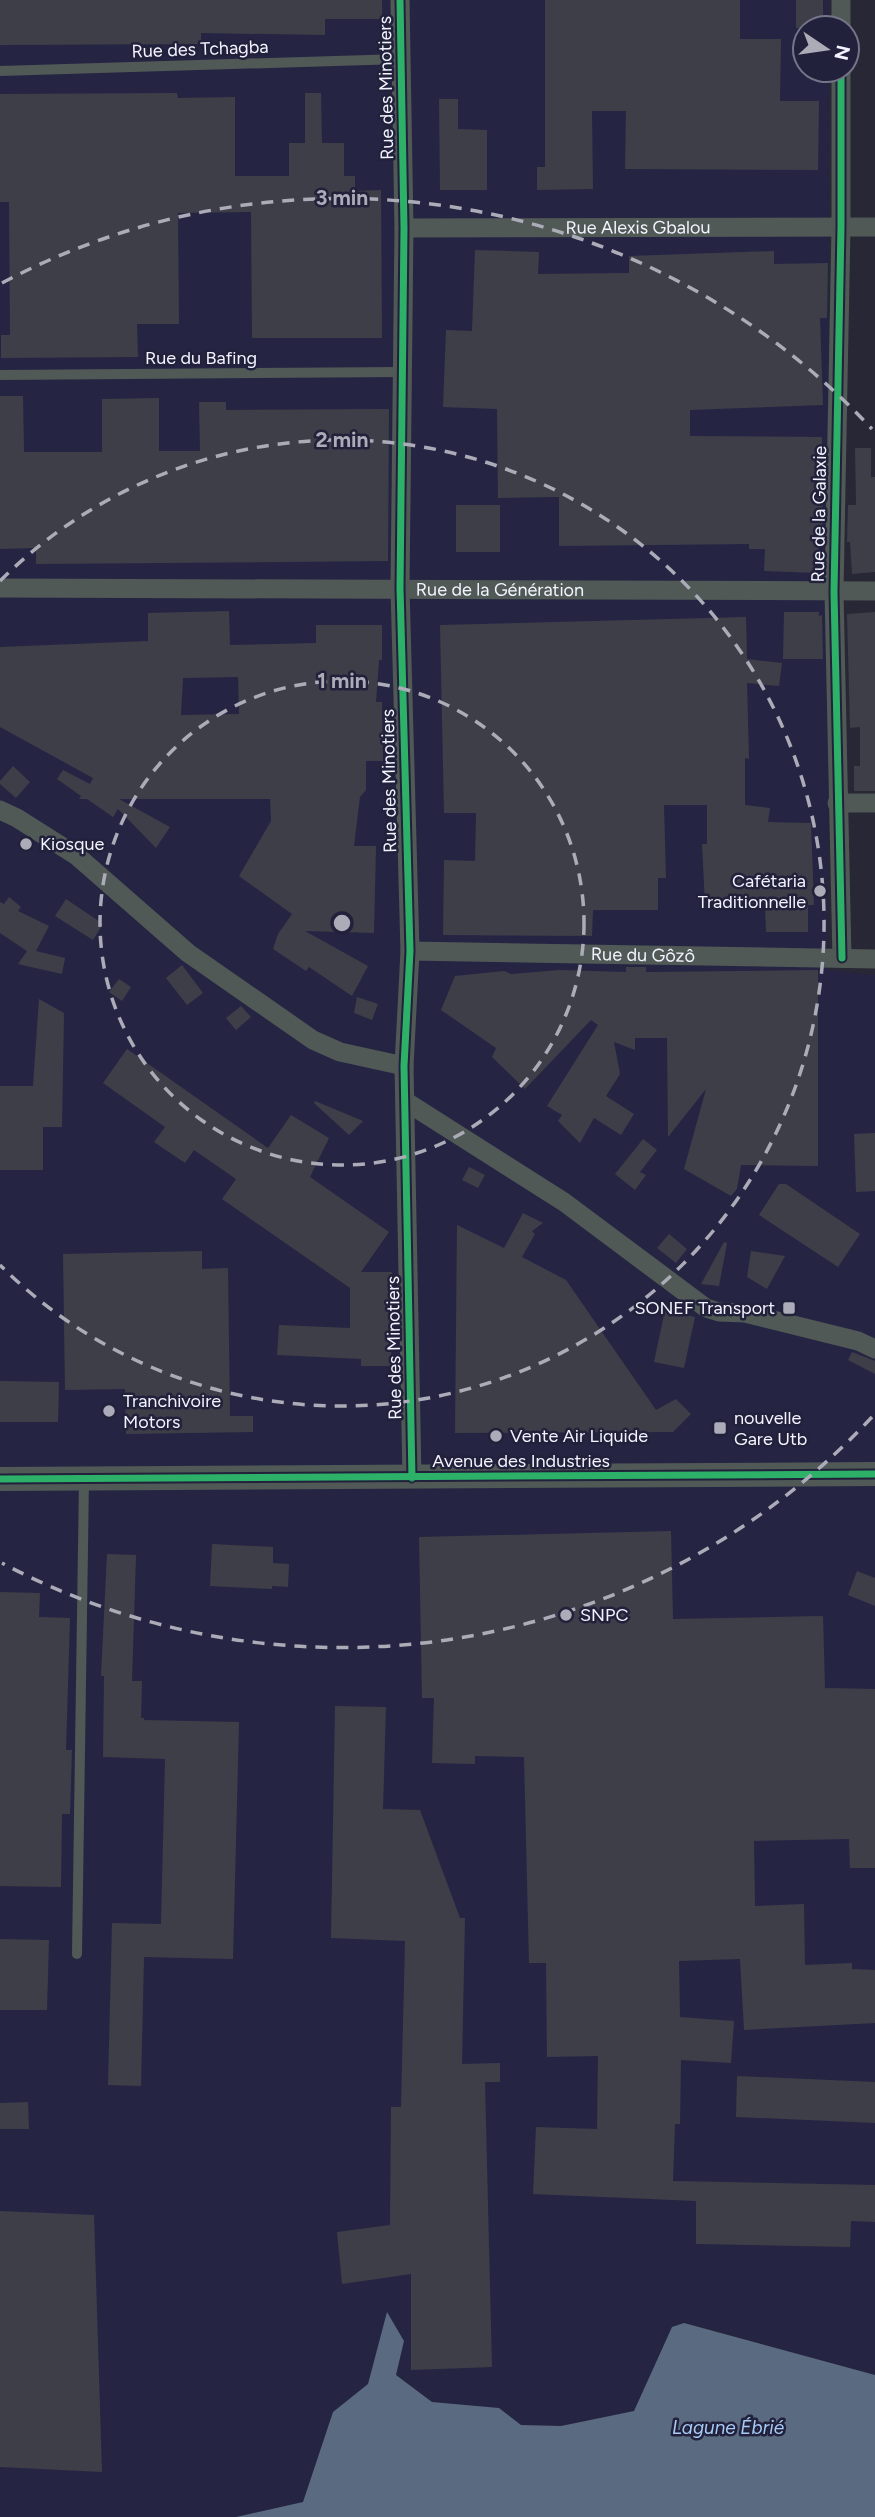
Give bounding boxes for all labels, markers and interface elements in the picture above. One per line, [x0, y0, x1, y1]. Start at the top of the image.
north arrow [791, 14, 861, 84]
street label: Rue des Minotiers [374, 16, 398, 160]
street label: Rue des Tchagba [131, 36, 269, 62]
text: N [829, 43, 855, 62]
text: 3 min [316, 185, 368, 210]
street label: Rue Alexis Gbalou [565, 216, 711, 239]
street label: Rue du Bafing [145, 347, 257, 369]
text: 2 min [316, 427, 368, 452]
street label: Rue de la Galaxie [807, 445, 831, 582]
street label: Rue de la Génération [416, 578, 584, 601]
text: 1 min [317, 668, 367, 693]
street label: Rue des Minotiers [377, 709, 401, 853]
place label: Kiosque [40, 833, 104, 855]
marker: Kiosque [18, 836, 34, 852]
place label: Cafétaria Traditionnelle [698, 870, 806, 913]
marker: Cafétaria Traditionnelle [812, 883, 828, 899]
centre of rings [330, 911, 354, 935]
street label: Rue du Gôzô [591, 943, 695, 967]
street label: Rue des Minotiers [382, 1276, 406, 1420]
place label: SONEF Transport [634, 1297, 775, 1319]
marker: SONEF Transport [781, 1300, 797, 1316]
place label: Tranchivoire Motors [123, 1390, 221, 1433]
marker: Tranchivoire Motors [101, 1403, 117, 1419]
place label: nouvelle Gare Utb [734, 1407, 807, 1450]
marker: nouvelle Gare Utb [712, 1420, 728, 1436]
place label: Vente Air Liquide [510, 1425, 648, 1447]
marker: Vente Air Liquide [488, 1428, 504, 1444]
street label: Avenue des Industries [432, 1450, 610, 1472]
place label: SNPC [580, 1604, 628, 1626]
marker: SNPC [558, 1607, 574, 1623]
water label: Lagune Ébrié [672, 2416, 785, 2439]

